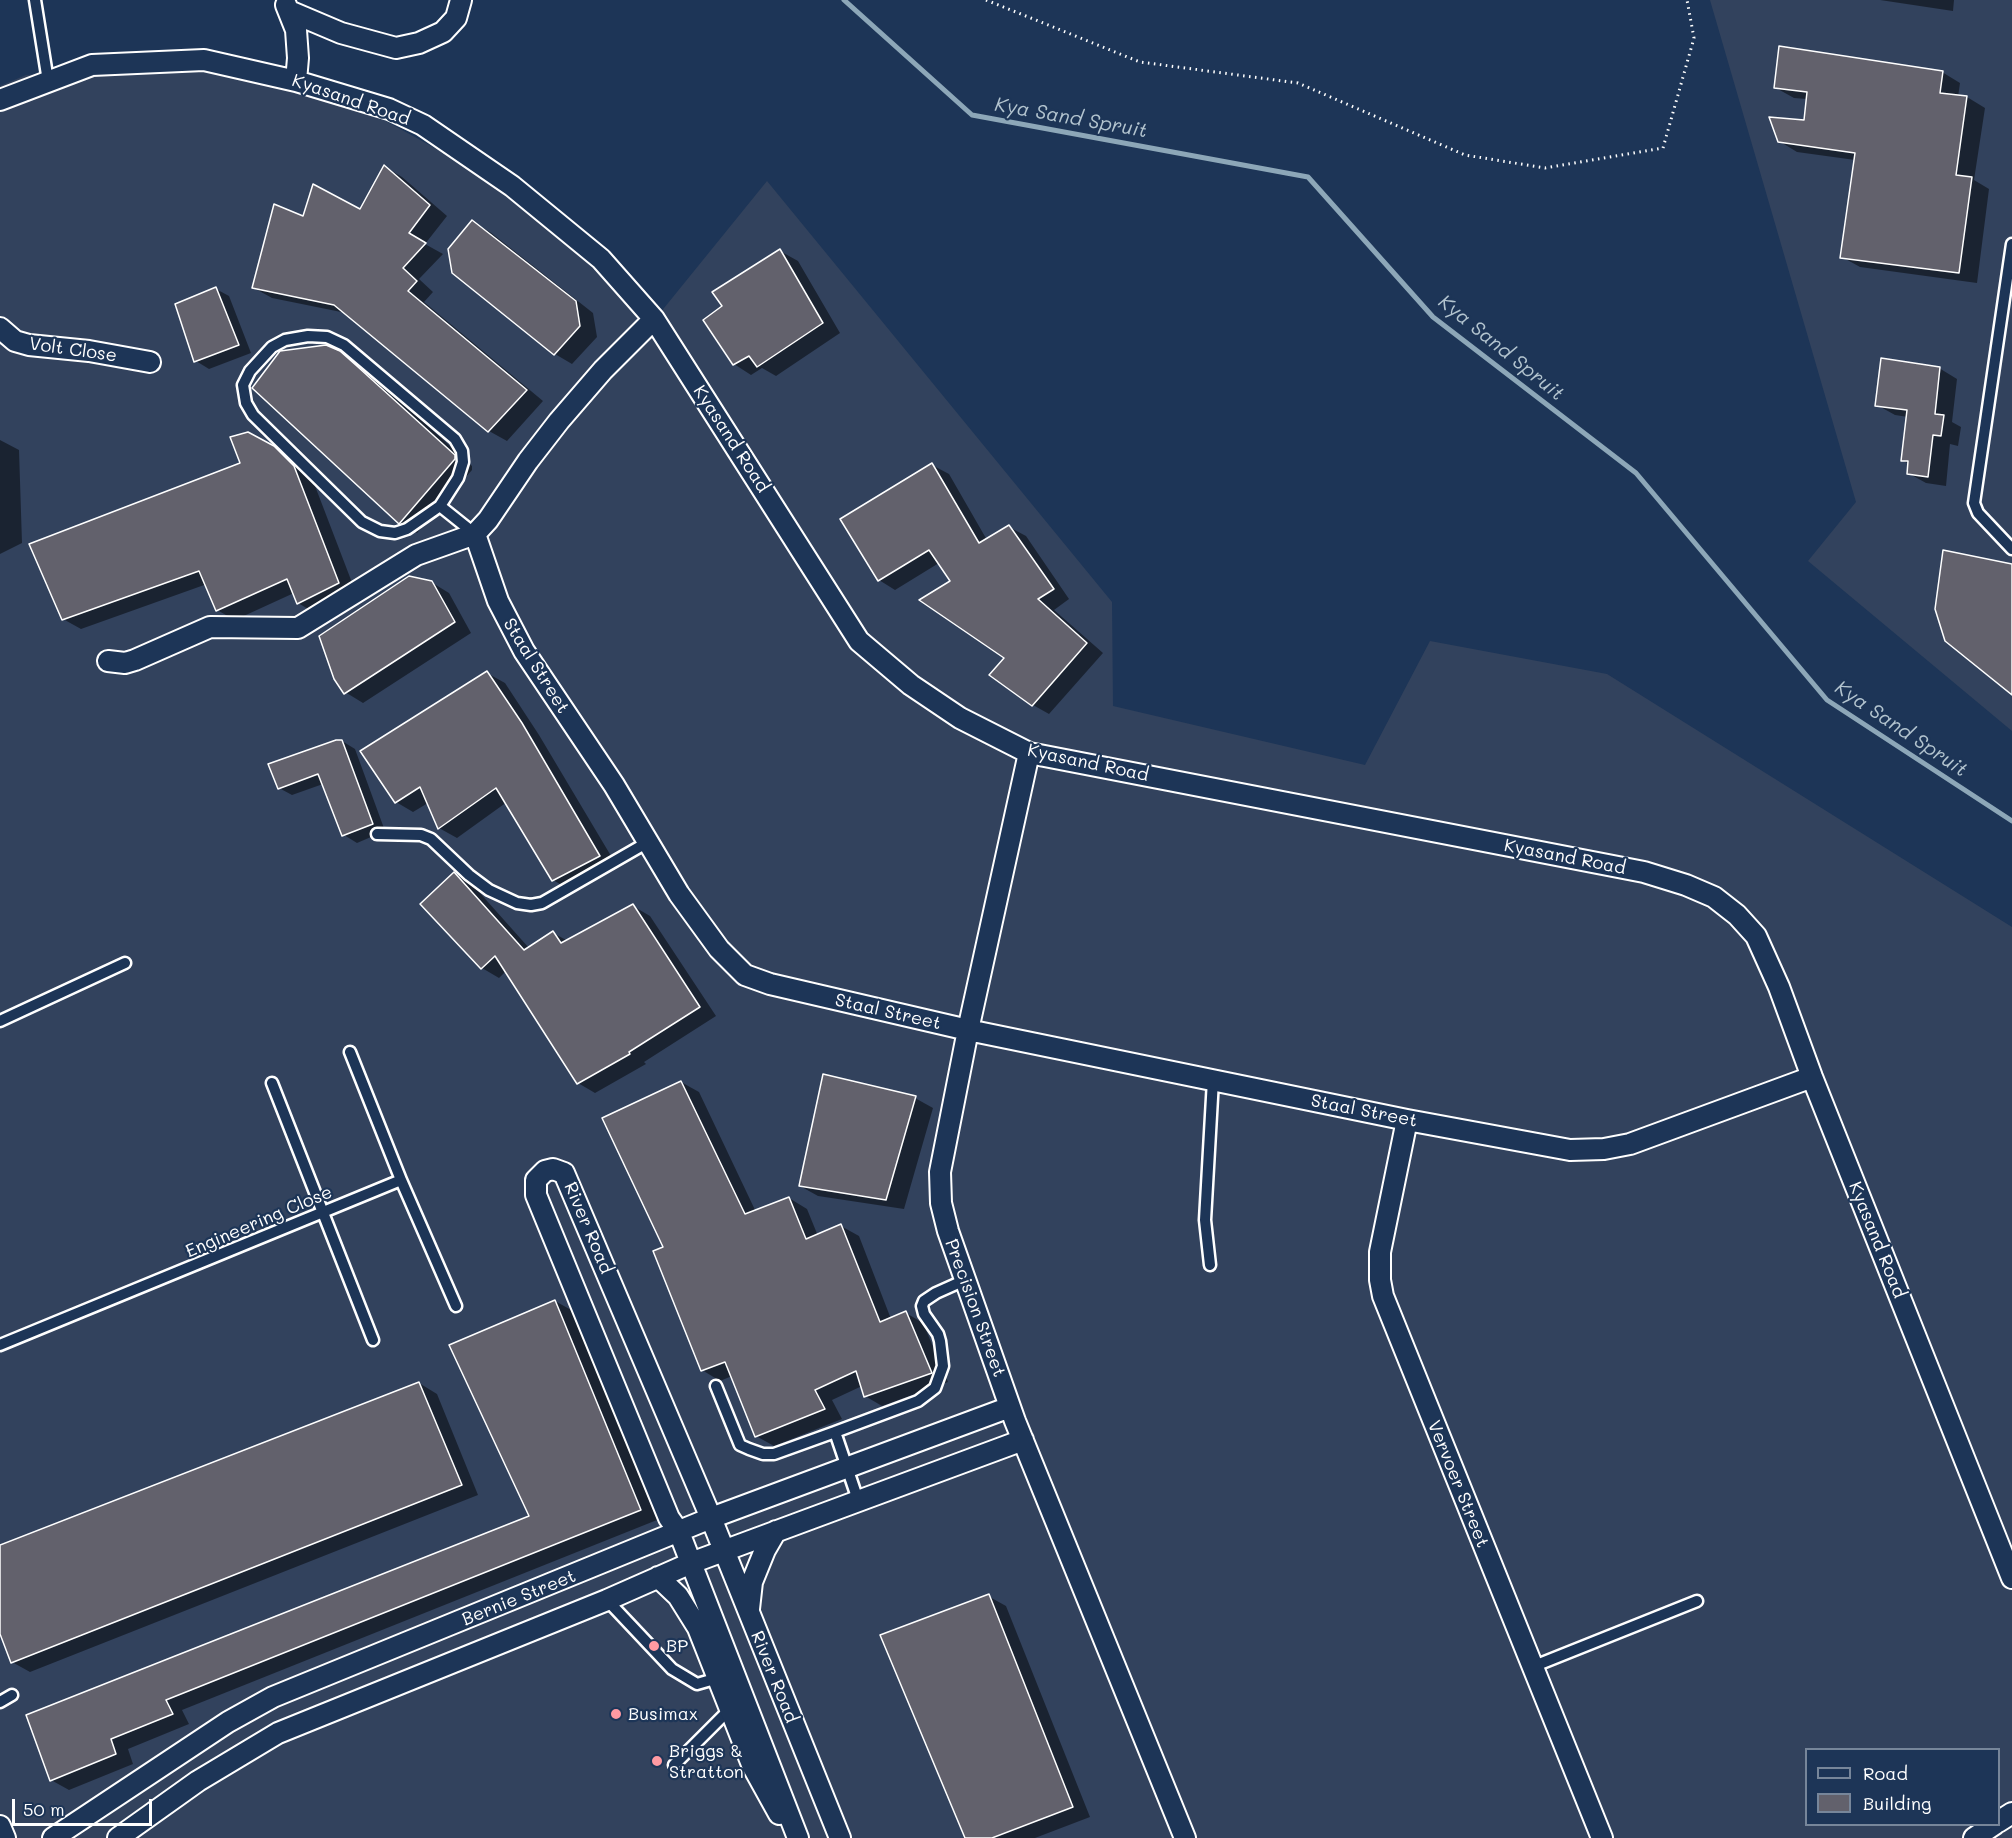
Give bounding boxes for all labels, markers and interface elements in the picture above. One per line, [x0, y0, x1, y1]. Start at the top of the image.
street label: Kyasand Road [289, 70, 413, 130]
water label: Kya Sand Spruit [993, 93, 1149, 143]
water label: Kya Sand Spruit [1433, 290, 1569, 406]
street label: Volt Close [28, 333, 118, 367]
street label: Kyasand Road [688, 381, 774, 497]
street label: Staal Street [498, 614, 574, 718]
water label: Kya Sand Spruit [1830, 676, 1972, 782]
street label: Kyasand Road [1025, 740, 1151, 786]
street label: Kyasand Road [1502, 835, 1628, 879]
street label: Staal Street [833, 989, 943, 1035]
street label: Staal Street [1309, 1090, 1419, 1132]
street label: River Road [559, 1179, 617, 1277]
street label: Kyasand Road [1844, 1179, 1910, 1301]
street label: Engineering Close [182, 1181, 336, 1263]
street label: Precision Street [940, 1236, 1010, 1380]
street label: Vervoer Street [1423, 1417, 1493, 1551]
street label: Bernie Street [459, 1565, 579, 1631]
street label: River Road [746, 1628, 802, 1726]
place label: BP [666, 1635, 688, 1657]
marker: BP [647, 1639, 661, 1653]
place label: Busimax [628, 1703, 698, 1725]
marker: Busimax [609, 1707, 623, 1721]
place label: Briggs & Stratton [669, 1740, 744, 1782]
legend [1805, 1748, 2000, 1826]
marker: Briggs & Stratton [650, 1754, 664, 1768]
text: Road [1863, 1761, 1908, 1785]
scale bar [15, 1787, 154, 1825]
text: Building [1863, 1791, 1931, 1815]
text: 50 m [23, 1797, 65, 1821]

